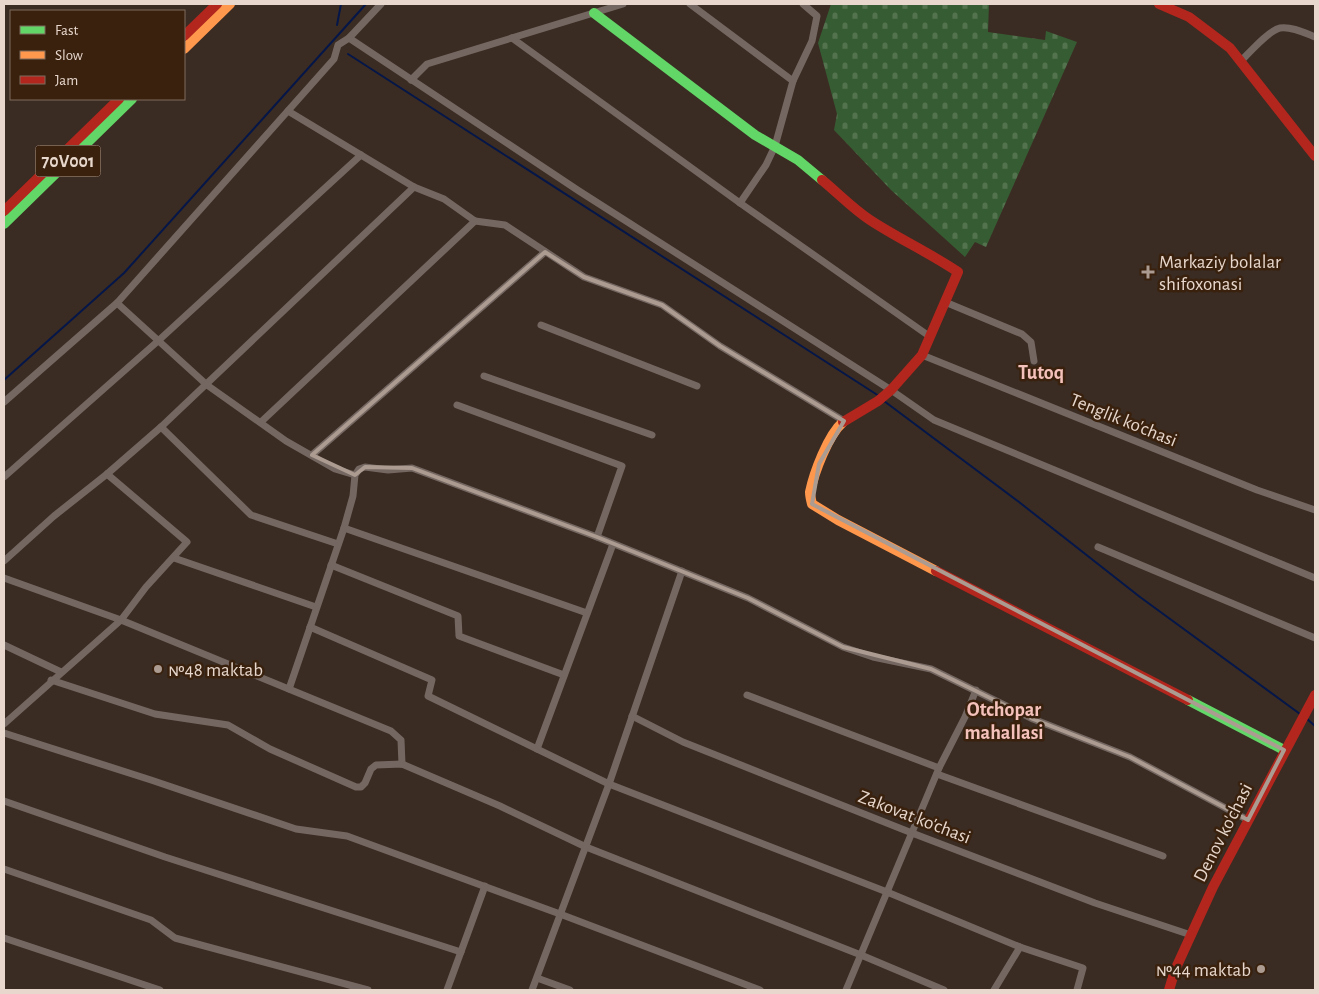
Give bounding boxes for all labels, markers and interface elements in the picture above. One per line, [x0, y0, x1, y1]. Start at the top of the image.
legend [10, 10, 185, 100]
text: Fast [55, 23, 79, 38]
text: Slow [55, 48, 83, 63]
text: Jam [55, 73, 78, 88]
road number: 70V001 [36, 146, 100, 177]
place label: Markaziy bolalar shifoxonasi [1159, 253, 1281, 294]
marker: Markaziy bolalar shifoxonasi [1141, 265, 1155, 279]
district label: Tutoq [1018, 363, 1064, 383]
street label: Tenglik ko'chasi [1067, 390, 1180, 450]
place label: №48 maktab [168, 661, 263, 680]
marker: №48 maktab [152, 663, 164, 675]
district label: Otchopar mahallasi [964, 700, 1044, 743]
street label: Denov ko'chasi [1190, 780, 1256, 885]
street label: Zakovat ko'chasi [856, 787, 973, 848]
place label: №44 maktab [1156, 961, 1251, 980]
marker: №44 maktab [1255, 963, 1267, 975]

